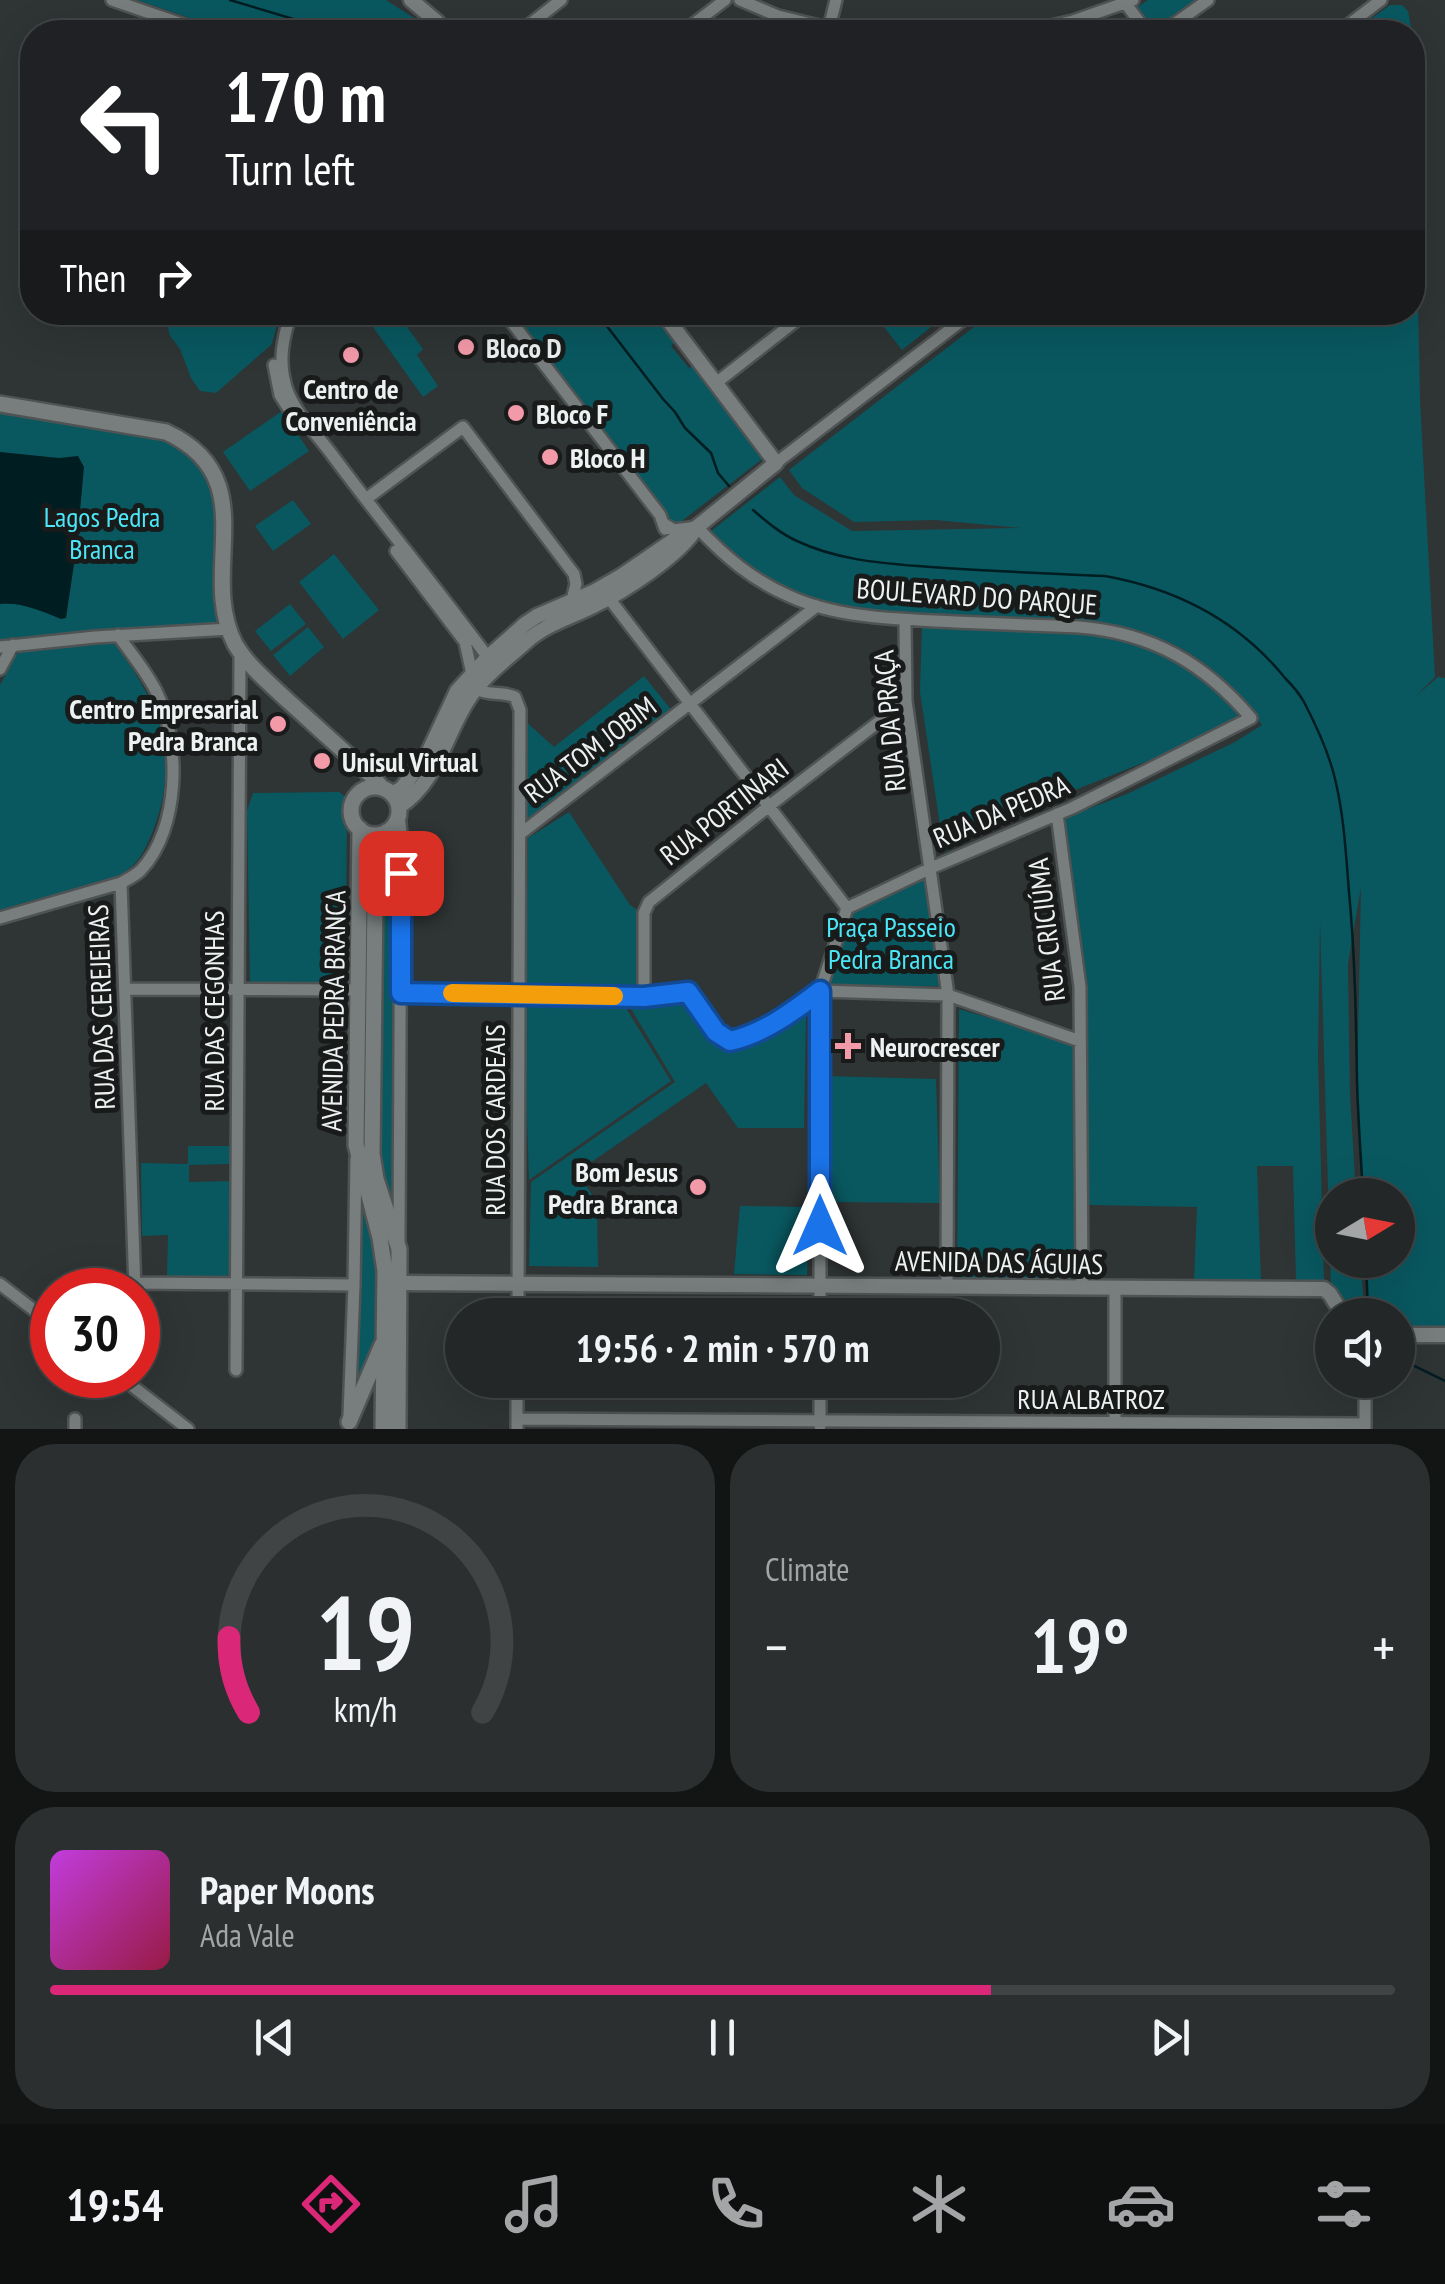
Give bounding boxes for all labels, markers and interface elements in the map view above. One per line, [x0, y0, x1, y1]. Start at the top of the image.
text: 170 m [225, 51, 386, 141]
icon: left [60, 60, 190, 190]
text: Turn left [225, 139, 355, 197]
icon: right [146, 250, 201, 305]
text: Then [60, 253, 126, 302]
place label: Bloco D [486, 329, 562, 366]
marker: Bloco D [455, 336, 477, 358]
marker: Centro de Conveniência [340, 344, 362, 366]
place label: Centro de Conveniência [285, 370, 417, 439]
place label: Bloco F [536, 395, 609, 432]
marker: Bloco F [505, 402, 527, 424]
place label: Bloco H [570, 439, 646, 476]
marker: Bloco H [539, 446, 561, 468]
park label: Lagos Pedra Branca [44, 498, 160, 567]
street label: BOULEVARD DO PARQUE [856, 569, 1098, 623]
street label: RUA DA PRAÇA [864, 648, 914, 793]
street label: RUA TOM JOBIM [517, 687, 663, 811]
place label: Centro Empresarial Pedra Branca [69, 690, 258, 759]
marker: Centro Empresarial Pedra Branca [267, 713, 289, 735]
place label: Unisul Virtual [342, 743, 478, 780]
street label: RUA PORTINARI [652, 749, 796, 873]
marker: Unisul Virtual [311, 750, 333, 772]
street label: RUA DA PEDRA [927, 766, 1075, 856]
pin [359, 831, 444, 916]
icon: arrive [374, 846, 429, 901]
street label: RUA CRICIÚMA [1019, 855, 1073, 1004]
street label: AVENIDA PEDRA BRANCA [312, 889, 354, 1132]
street label: RUA DAS CEREJEIRAS [79, 904, 123, 1110]
park label: Praça Passeio Pedra Branca [826, 908, 956, 977]
street label: RUA DAS CEGONHAS [195, 911, 232, 1111]
street label: RUA DOS CARDEAIS [476, 1024, 513, 1216]
place label: Neurocrescer [870, 1028, 1000, 1065]
marker: Neurocrescer [835, 1033, 861, 1059]
place label: Bom Jesus Pedra Branca [548, 1153, 678, 1222]
position arrow [768, 1174, 872, 1278]
marker: Bom Jesus Pedra Branca [687, 1176, 709, 1198]
north arrow [1315, 1178, 1415, 1278]
map controls [1315, 1178, 1415, 1398]
street label: AVENIDA DAS ÁGUIAS [894, 1242, 1104, 1282]
speed limit sign: 30 [30, 1268, 160, 1398]
button: sound [1315, 1298, 1415, 1398]
text: 19:56 · 2 min · 570 m [576, 1323, 869, 1372]
street label: RUA ALBATROZ [1017, 1380, 1165, 1417]
text: Climate [765, 1548, 849, 1590]
text: 19 [315, 1564, 415, 1699]
text: 19° [1030, 1597, 1130, 1694]
text: − [765, 1611, 788, 1682]
text: + [1372, 1611, 1395, 1682]
text: km/h [333, 1686, 397, 1732]
text: Paper Moons [200, 1865, 375, 1914]
text: Ada Vale [200, 1914, 295, 1956]
icon: previous [247, 2010, 302, 2065]
icon: pause [695, 2010, 750, 2065]
icon: next [1143, 2010, 1198, 2065]
icon: directions [296, 2169, 366, 2239]
icon: music [499, 2169, 569, 2239]
icon: phone [701, 2169, 771, 2239]
icon: climate [904, 2169, 974, 2239]
icon: car [1106, 2169, 1176, 2239]
icon: filters [1309, 2169, 1379, 2239]
text: 19:54 [66, 2175, 164, 2233]

